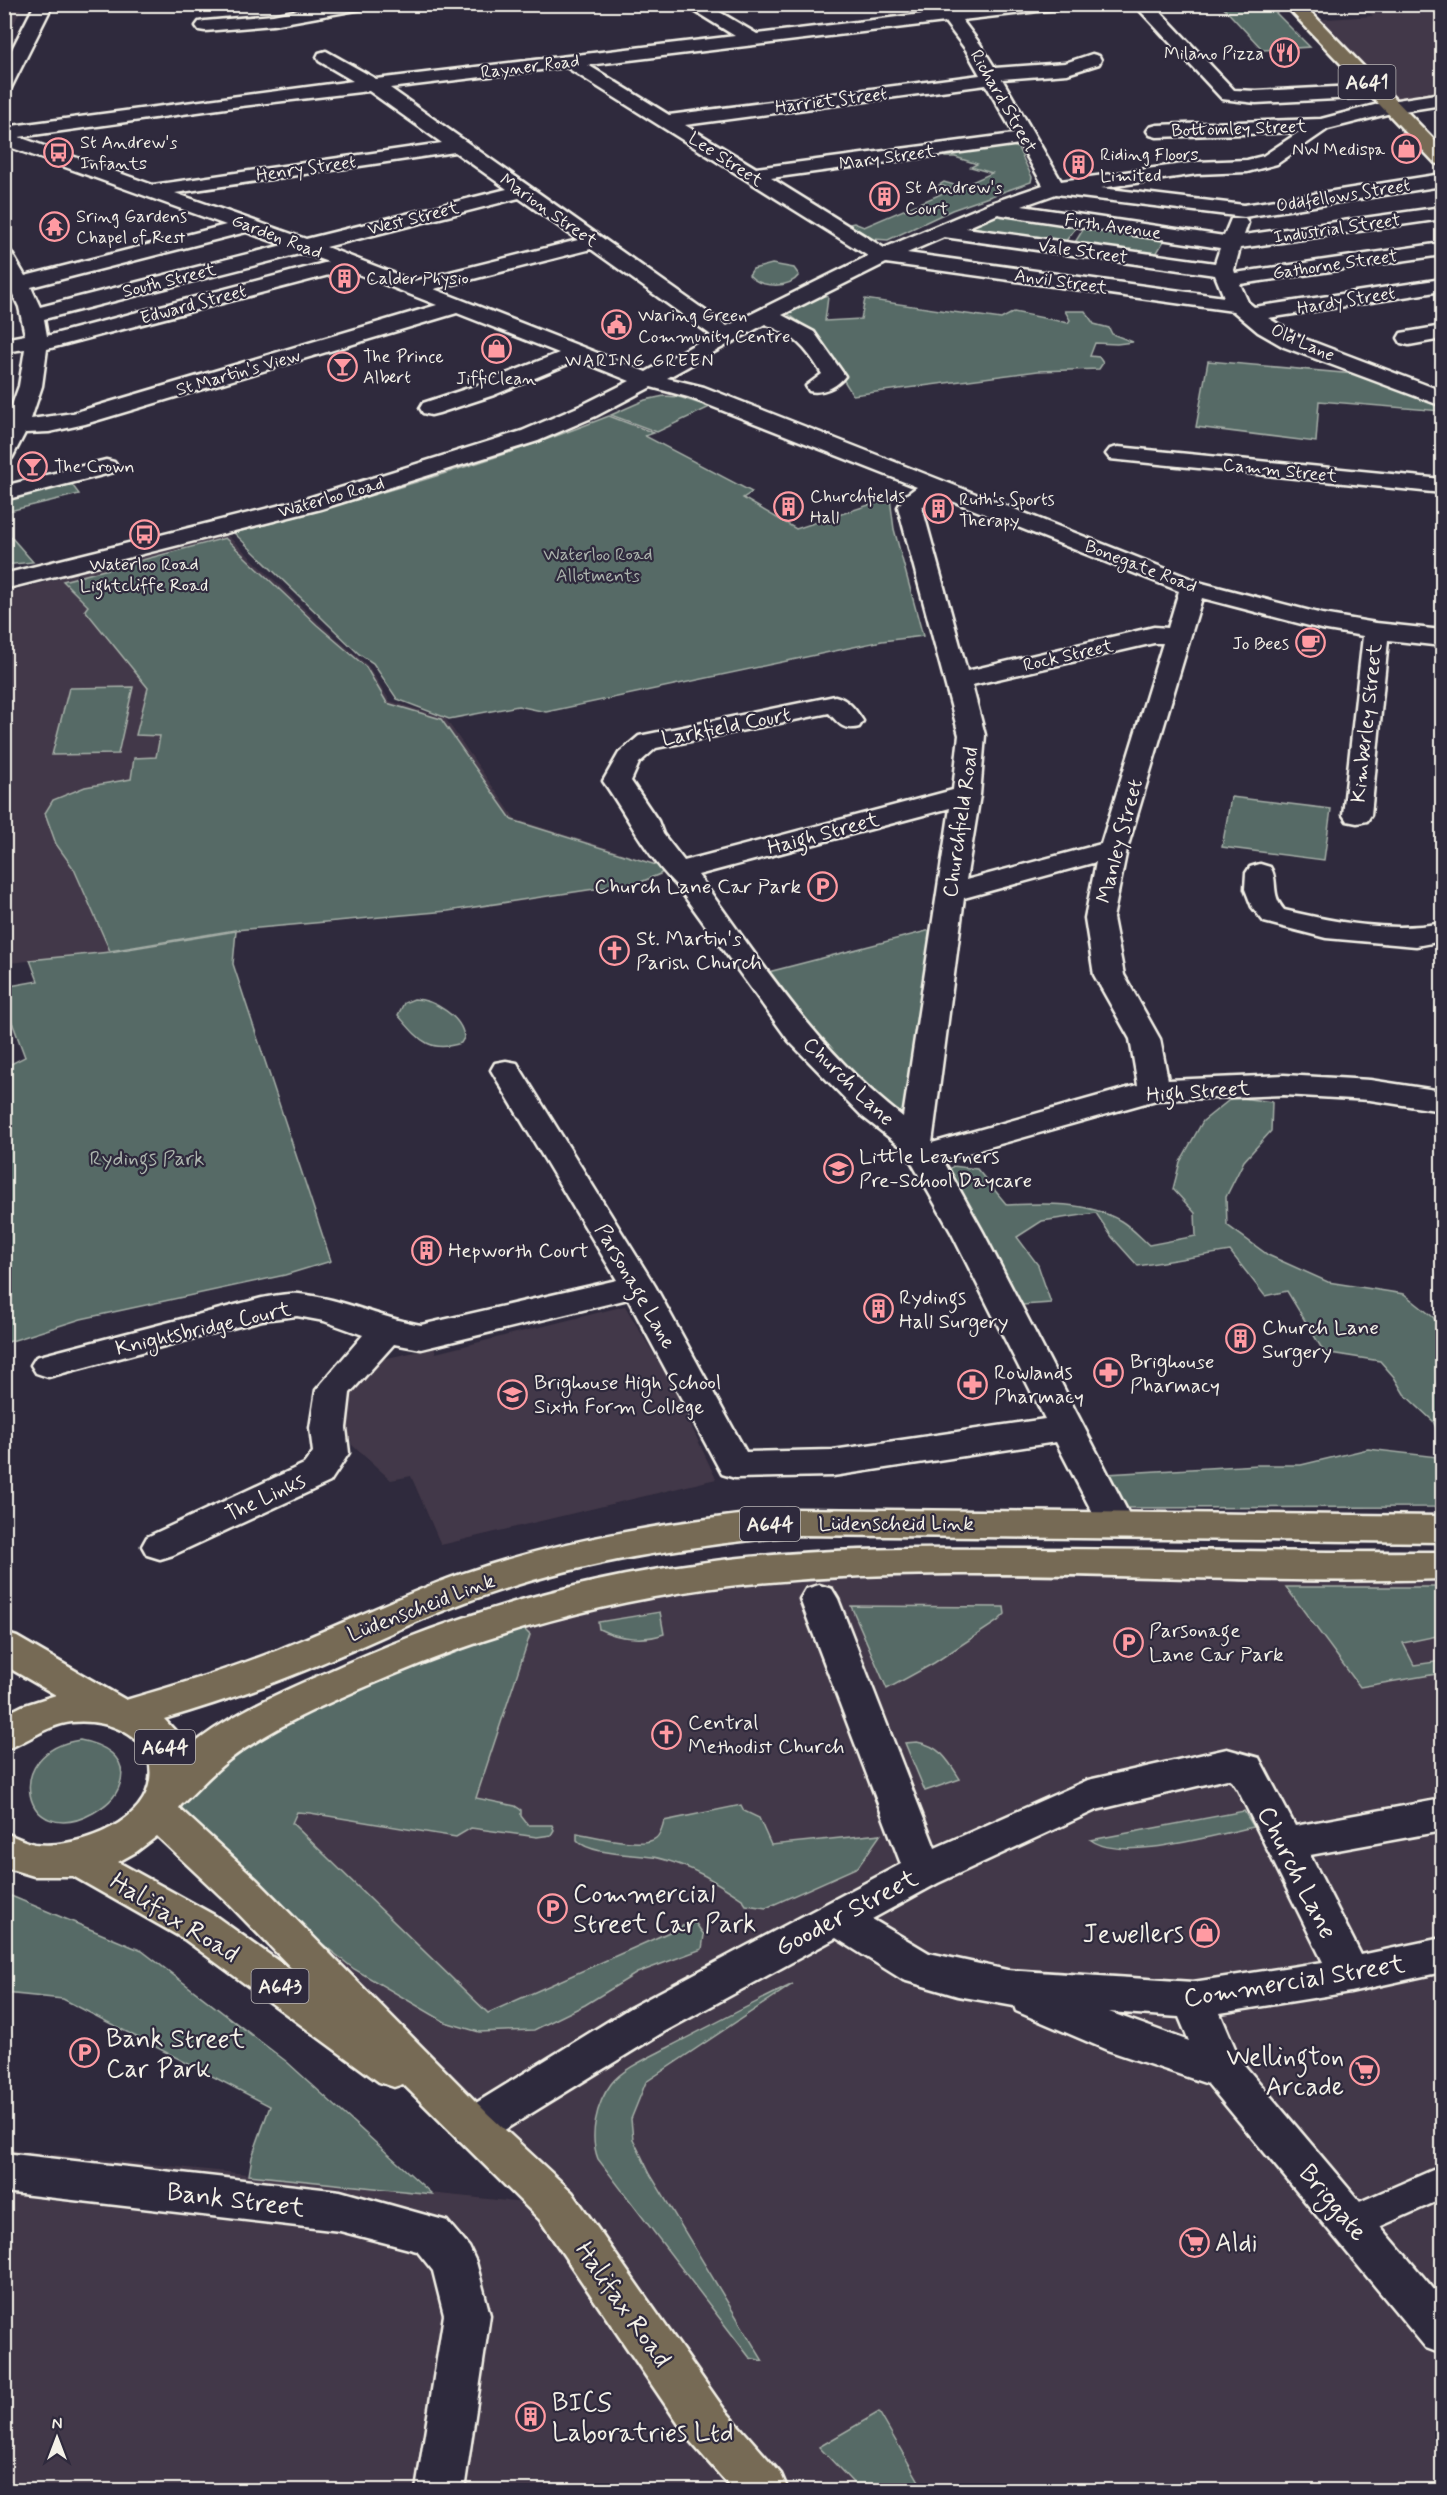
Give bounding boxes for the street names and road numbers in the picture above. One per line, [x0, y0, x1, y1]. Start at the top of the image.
street label: Richard Street [964, 46, 1042, 157]
street label: Rayner Road [479, 49, 581, 85]
road number: A641 [1338, 65, 1396, 99]
street label: Harriet Street [774, 82, 889, 120]
street label: Bottomley Street [1171, 115, 1308, 143]
street label: Lee Street [683, 127, 768, 193]
street label: Mary Street [837, 139, 937, 177]
street label: Henry Street [255, 150, 358, 188]
street label: Marion Street [495, 168, 602, 254]
street label: Oddfellows Street [1274, 173, 1412, 218]
street label: West Street [365, 196, 462, 242]
street label: Firth Avenue [1063, 208, 1163, 246]
street label: Industrial Street [1272, 208, 1402, 250]
street label: Garden Road [228, 209, 325, 265]
street label: Vale Street [1036, 234, 1129, 270]
street label: Gathorne Street [1271, 244, 1399, 286]
street label: South Street [120, 258, 219, 304]
street label: Anvil Street [1013, 264, 1109, 300]
street label: Edward Street [138, 279, 249, 331]
street label: Hardy Street [1295, 281, 1397, 321]
street label: Old Lane [1267, 318, 1338, 368]
street label: St Martin's View [173, 344, 303, 402]
street label: Camm Street [1222, 453, 1339, 489]
street label: Waterloo Road [275, 471, 387, 525]
street label: Bonegate Road [1081, 535, 1200, 600]
street label: Rock Street [1021, 634, 1116, 678]
street label: Kimberley Street [1345, 642, 1389, 804]
street label: Larkfield Court [659, 701, 793, 753]
street label: Churchfield Road [937, 745, 985, 899]
street label: Manley Street [1090, 776, 1150, 906]
street label: Haigh Street [764, 805, 883, 864]
street label: Church Lane [796, 1031, 900, 1132]
street label: High Street [1145, 1074, 1251, 1112]
street label: Parsonage Lane [586, 1219, 682, 1355]
street label: Knightsbridge Court [113, 1295, 295, 1364]
street label: The Links [221, 1467, 310, 1529]
road number: A644 [740, 1507, 800, 1541]
street label: Lüdenscheid Link [818, 1510, 974, 1538]
street label: Lüdenscheid Link [344, 1567, 499, 1649]
road number: A644 [135, 1730, 195, 1764]
street label: Church Lane [1248, 1801, 1344, 1945]
street label: Gooder Street [770, 1862, 924, 1966]
street label: Halifax Road [103, 1866, 245, 1972]
street label: Commercial Street [1181, 1948, 1407, 2016]
road number: A643 [252, 1969, 308, 2003]
street label: Briggate [1289, 2158, 1375, 2250]
street label: Bank Street [165, 2176, 307, 2226]
street label: Halifax Road [566, 2235, 678, 2375]

